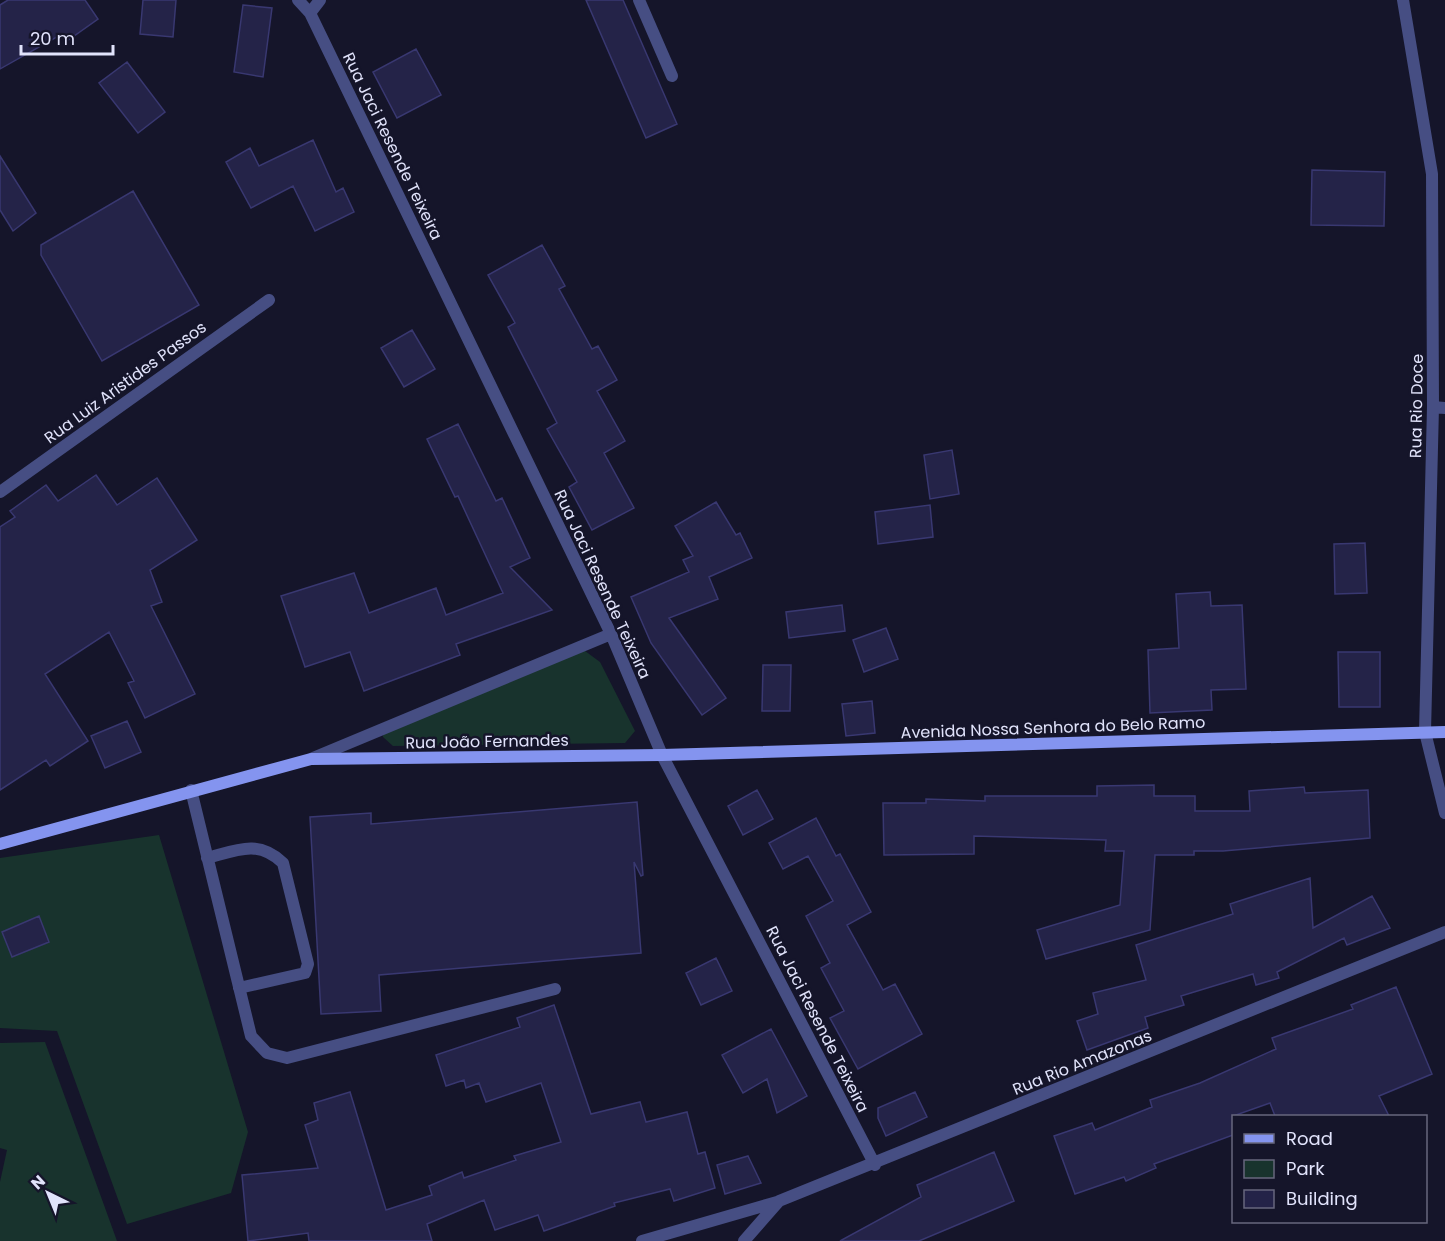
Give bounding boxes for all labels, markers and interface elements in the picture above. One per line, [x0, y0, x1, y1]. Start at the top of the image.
scale bar [21, 18, 112, 56]
text: 20 m [30, 26, 75, 51]
street label: Rua Jaci Resende Teixeira [337, 48, 448, 244]
street label: Rua Luiz Aristides Passos [40, 316, 211, 449]
street label: Rua Rio Doce [1404, 354, 1429, 458]
street label: Rua Jaci Resende Teixeira [549, 486, 657, 683]
street label: Avenida Nossa Senhora do Belo Ramo [900, 711, 1206, 744]
street label: Rua João Fernandes [405, 729, 569, 754]
street label: Rua Jaci Resende Teixeira [760, 922, 875, 1116]
street label: Rua Rio Amazonas [1009, 1024, 1155, 1101]
legend [1232, 1115, 1427, 1223]
text: Road [1286, 1126, 1333, 1151]
text: Park [1286, 1156, 1325, 1181]
north arrow [18, 1163, 78, 1223]
text: N [26, 1170, 50, 1195]
text: Building [1286, 1186, 1358, 1211]

